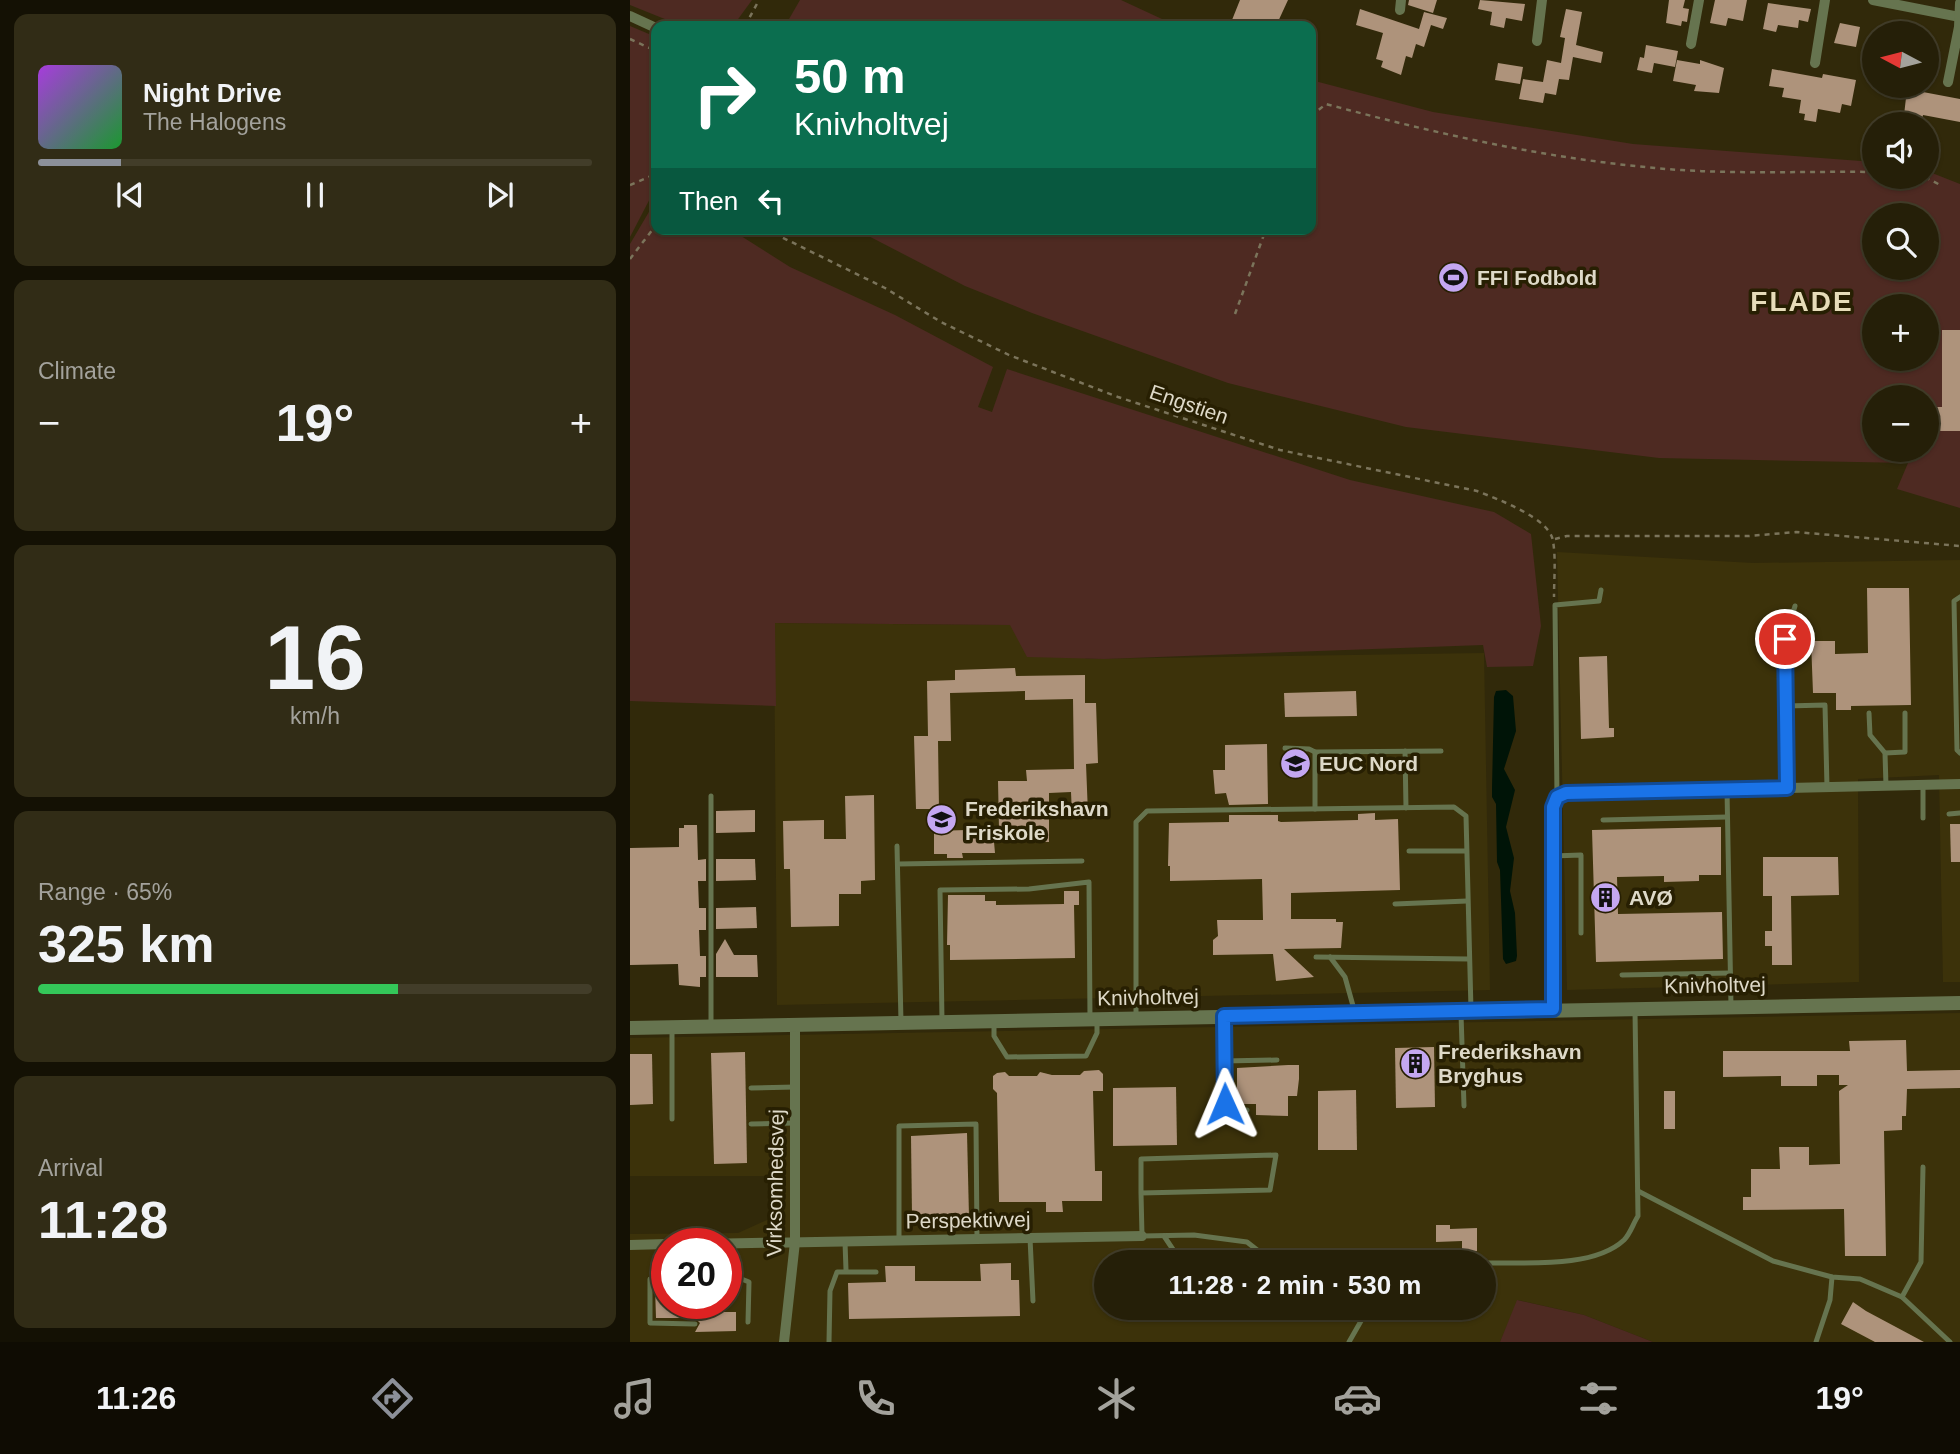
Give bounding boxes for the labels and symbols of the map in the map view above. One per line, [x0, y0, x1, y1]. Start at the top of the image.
north arrow [1862, 21, 1939, 98]
sports icon: FFI Fodbold [1437, 260, 1471, 294]
place label: FFI Fodbold [1477, 266, 1597, 289]
district label: FLADE [1750, 286, 1854, 317]
street label: Engstien [1147, 380, 1231, 428]
pin [1755, 609, 1815, 669]
school or university icon: EUC Nord [1279, 746, 1313, 780]
place label: EUC Nord [1319, 752, 1418, 775]
place label: Frederikshavn Friskole [965, 797, 1109, 844]
school or university icon: Frederikshavn Friskole [925, 803, 959, 837]
building icon: AVØ [1589, 880, 1623, 914]
place label: AVØ [1629, 886, 1673, 909]
street label: Knivholtvej [1664, 973, 1766, 997]
street label: Knivholtvej [1097, 985, 1199, 1009]
place label: Frederikshavn Bryghus [1438, 1040, 1582, 1087]
building icon: Frederikshavn Bryghus [1398, 1046, 1432, 1080]
position arrow [1188, 1067, 1262, 1141]
street label: Virksomhedsvej [762, 1109, 788, 1257]
street label: Perspektivvej [905, 1207, 1031, 1233]
speed limit sign: 20 [651, 1228, 742, 1319]

